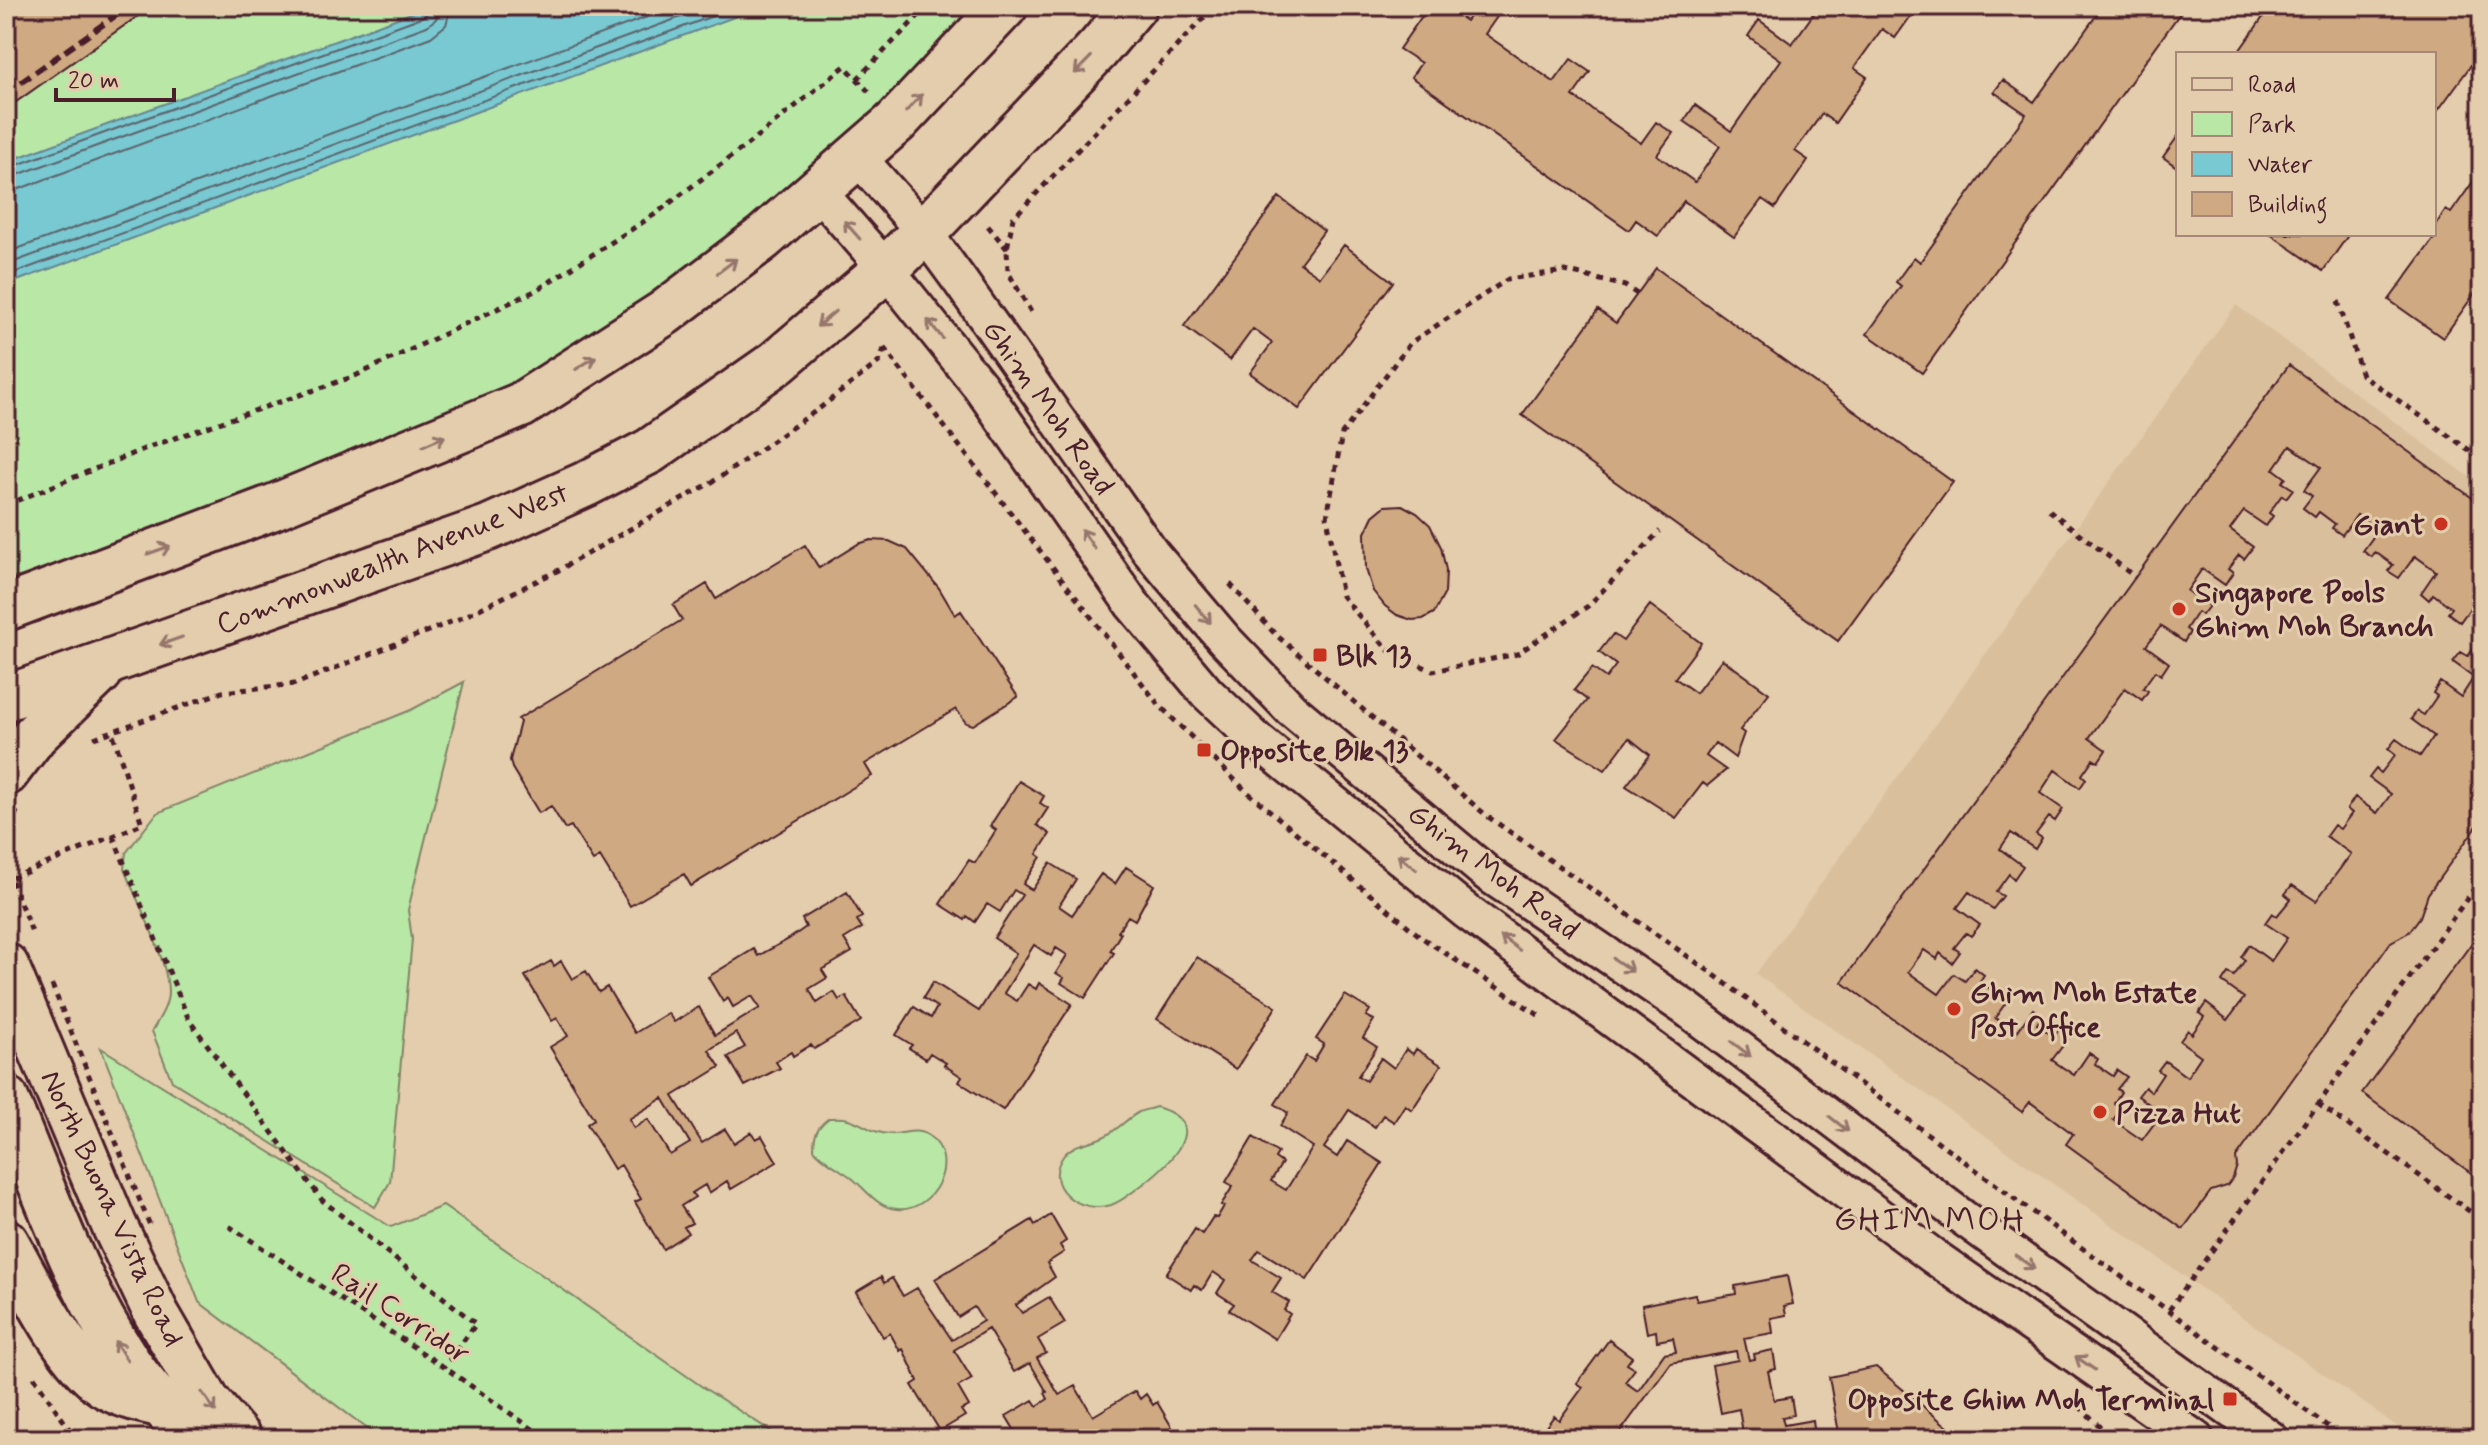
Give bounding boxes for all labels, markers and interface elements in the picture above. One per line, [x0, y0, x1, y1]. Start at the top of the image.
scale bar [56, 52, 174, 102]
legend [2176, 52, 2436, 236]
one-way arrow [1073, 55, 1092, 75]
text: 20 m [68, 66, 119, 97]
text: Road [2248, 70, 2296, 101]
one-way arrow [904, 94, 923, 113]
text: Park [2248, 110, 2296, 141]
text: Water [2248, 150, 2313, 181]
text: Building [2248, 190, 2328, 224]
one-way arrow [843, 221, 861, 241]
one-way arrow [715, 258, 737, 274]
one-way arrow [817, 310, 837, 328]
street label: Ghim Moh Road [973, 312, 1123, 503]
one-way arrow [926, 319, 944, 340]
one-way arrow [575, 354, 597, 371]
one-way arrow [421, 432, 445, 447]
street label: Commonwealth Avenue West [211, 474, 574, 645]
place label: Giant [2353, 506, 2425, 545]
marker: Giant [2432, 515, 2450, 533]
one-way arrow [1080, 529, 1096, 551]
one-way arrow [147, 541, 172, 556]
place label: Singapore Pools Ghim Moh Branch [2195, 574, 2434, 647]
marker: Singapore Pools Ghim Moh Branch [2170, 600, 2188, 618]
one-way arrow [1194, 603, 1212, 623]
one-way arrow [159, 634, 184, 649]
place label: Blk 13 [1336, 637, 1412, 676]
marker: Blk 13 [1311, 646, 1329, 664]
place label: Opposite Blk 13 [1220, 732, 1409, 771]
marker: Opposite Blk 13 [1195, 741, 1213, 759]
street label: Ghim Moh Road [1399, 795, 1587, 950]
one-way arrow [1397, 854, 1418, 871]
one-way arrow [1500, 935, 1521, 952]
one-way arrow [1611, 957, 1633, 973]
place label: Ghim Moh Estate Post Office [1970, 974, 2197, 1047]
marker: Ghim Moh Estate Post Office [1945, 1000, 1963, 1018]
one-way arrow [1729, 1040, 1751, 1057]
street label: North Buona Vista Road [30, 1064, 193, 1353]
place label: Pizza Hut [2116, 1094, 2241, 1133]
marker: Pizza Hut [2091, 1103, 2109, 1121]
one-way arrow [1828, 1115, 1849, 1132]
district label: GHIM MOH [1834, 1198, 2026, 1243]
one-way arrow [2014, 1253, 2035, 1270]
street label: Rail Corridor [323, 1255, 477, 1374]
one-way arrow [113, 1340, 129, 1363]
one-way arrow [2075, 1355, 2097, 1371]
place label: Opposite Ghim Moh Terminal [1847, 1381, 2214, 1420]
marker: Opposite Ghim Moh Terminal [2221, 1390, 2239, 1408]
one-way arrow [200, 1391, 217, 1412]

